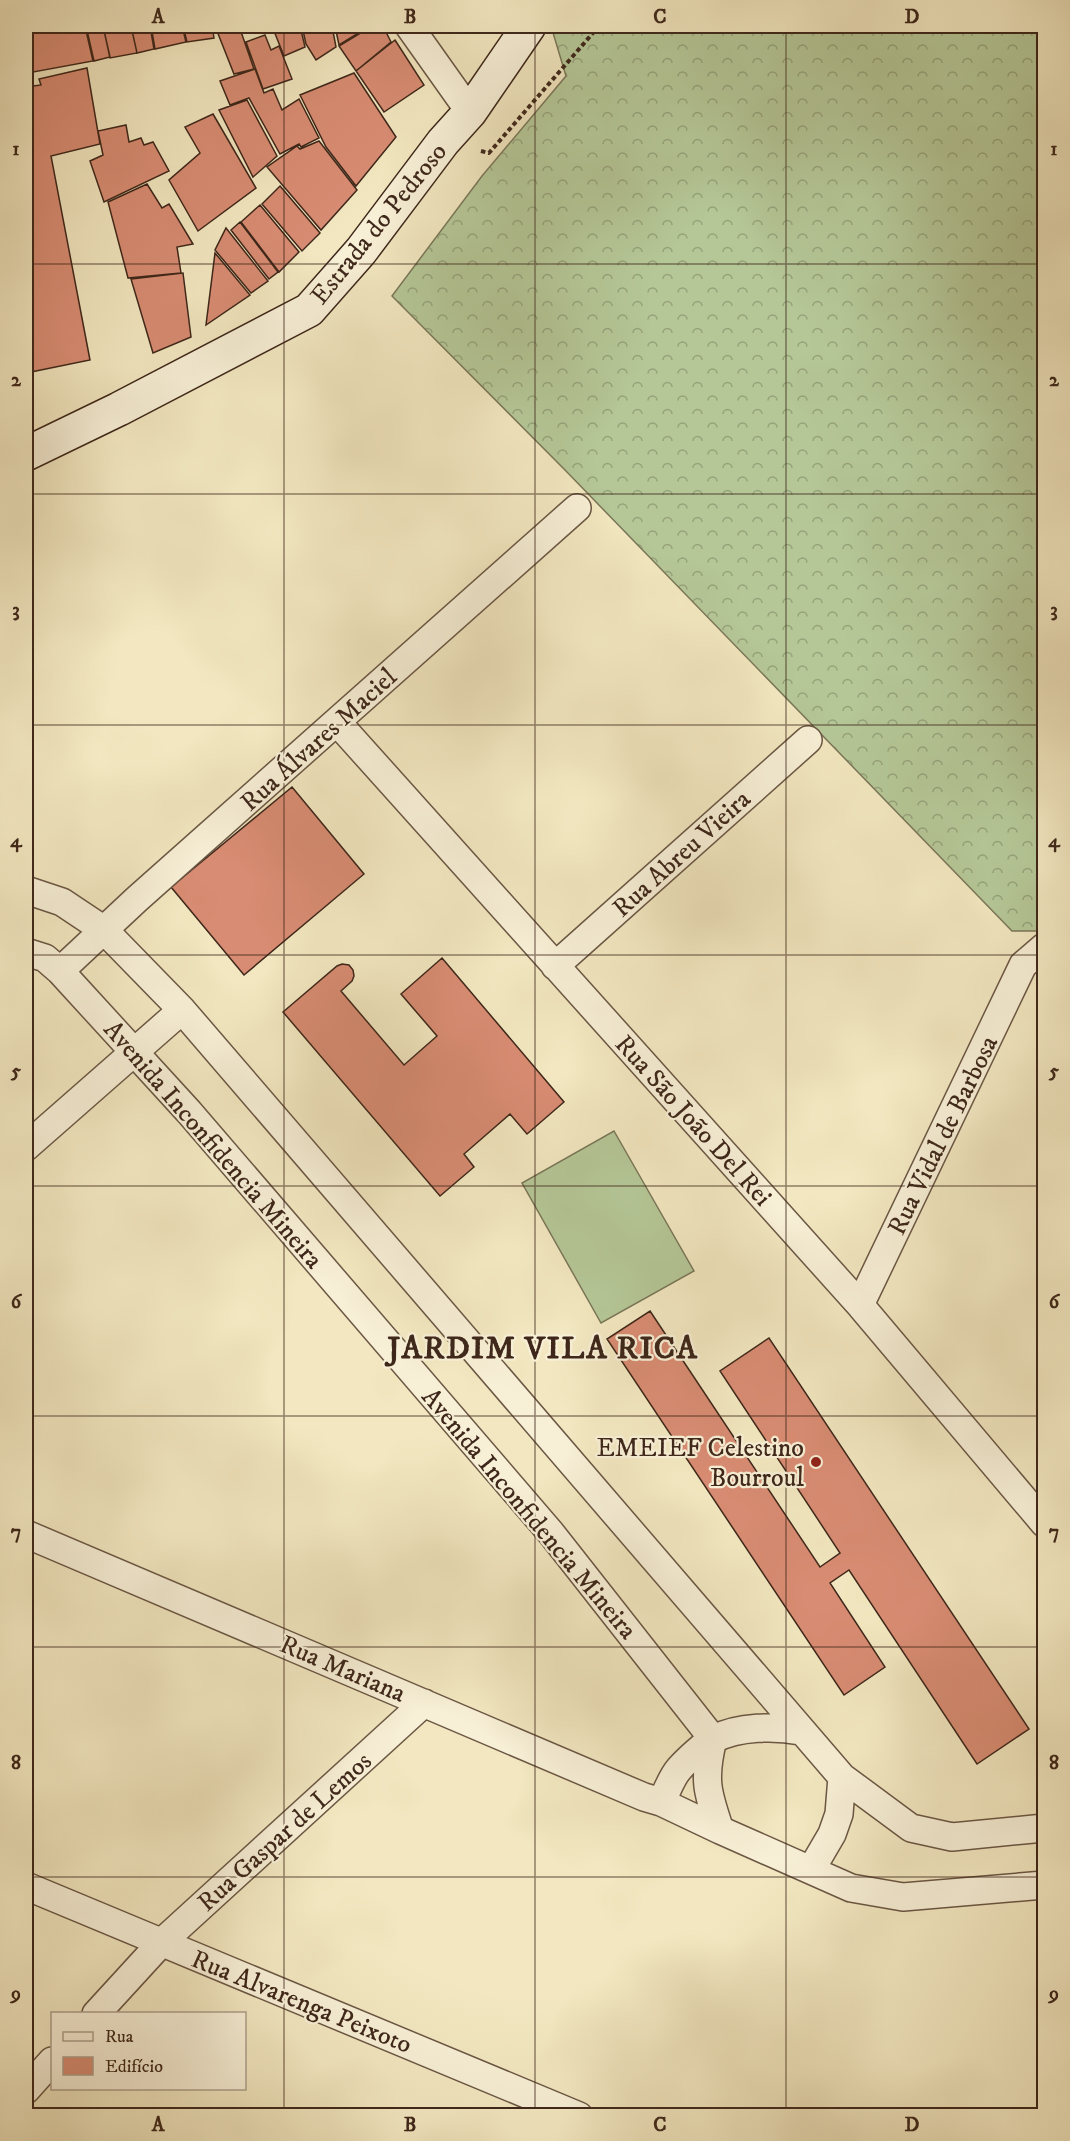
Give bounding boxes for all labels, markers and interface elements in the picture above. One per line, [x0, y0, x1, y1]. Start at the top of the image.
text: A [151, 5, 166, 30]
text: B [404, 5, 416, 30]
text: C [653, 5, 667, 30]
text: D [905, 5, 920, 30]
street label: Estrada do Pedroso [304, 136, 455, 312]
text: 1 [12, 137, 20, 162]
text: 1 [1050, 137, 1058, 162]
text: 2 [11, 368, 22, 393]
text: 2 [1049, 368, 1060, 393]
text: 3 [12, 598, 20, 623]
text: 3 [1050, 598, 1058, 623]
street label: Rua Álvares Maciel [233, 660, 404, 819]
street label: Rua Abreu Vieira [606, 783, 758, 925]
text: 4 [10, 829, 23, 854]
text: 4 [1048, 829, 1061, 854]
street label: Avenida Inconfidencia Mineira [96, 1014, 330, 1276]
street label: Rua São João Del Rei [607, 1028, 779, 1214]
street label: Rua Vidal de Barbosa [881, 1031, 1006, 1241]
text: 5 [10, 1059, 21, 1084]
text: 5 [1048, 1059, 1059, 1084]
text: 6 [11, 1290, 23, 1315]
text: 6 [1049, 1290, 1061, 1315]
district label: JARDIM VILA RICA [385, 1329, 699, 1369]
street label: Avenida Inconfidencia Mineira [414, 1381, 644, 1646]
place label: EMEIEF Celestino Bourroul [596, 1432, 804, 1495]
marker: EMEIEF Celestino Bourroul [809, 1455, 823, 1469]
text: 7 [11, 1520, 21, 1545]
text: 7 [1049, 1520, 1059, 1545]
street label: Rua Mariana [275, 1628, 410, 1711]
street label: Rua Gaspar de Lemos [191, 1745, 379, 1919]
text: 8 [11, 1751, 21, 1776]
text: 8 [1049, 1751, 1059, 1776]
street label: Rua Alvarenga Peixoto [186, 1943, 417, 2062]
text: 9 [9, 1982, 21, 2007]
text: 9 [1047, 1982, 1059, 2007]
legend [51, 2012, 246, 2090]
text: Rua [105, 2026, 134, 2048]
text: Edifício [105, 2056, 163, 2078]
text: A [151, 2113, 166, 2138]
text: B [404, 2113, 416, 2138]
text: C [653, 2113, 667, 2138]
text: D [905, 2113, 920, 2138]

